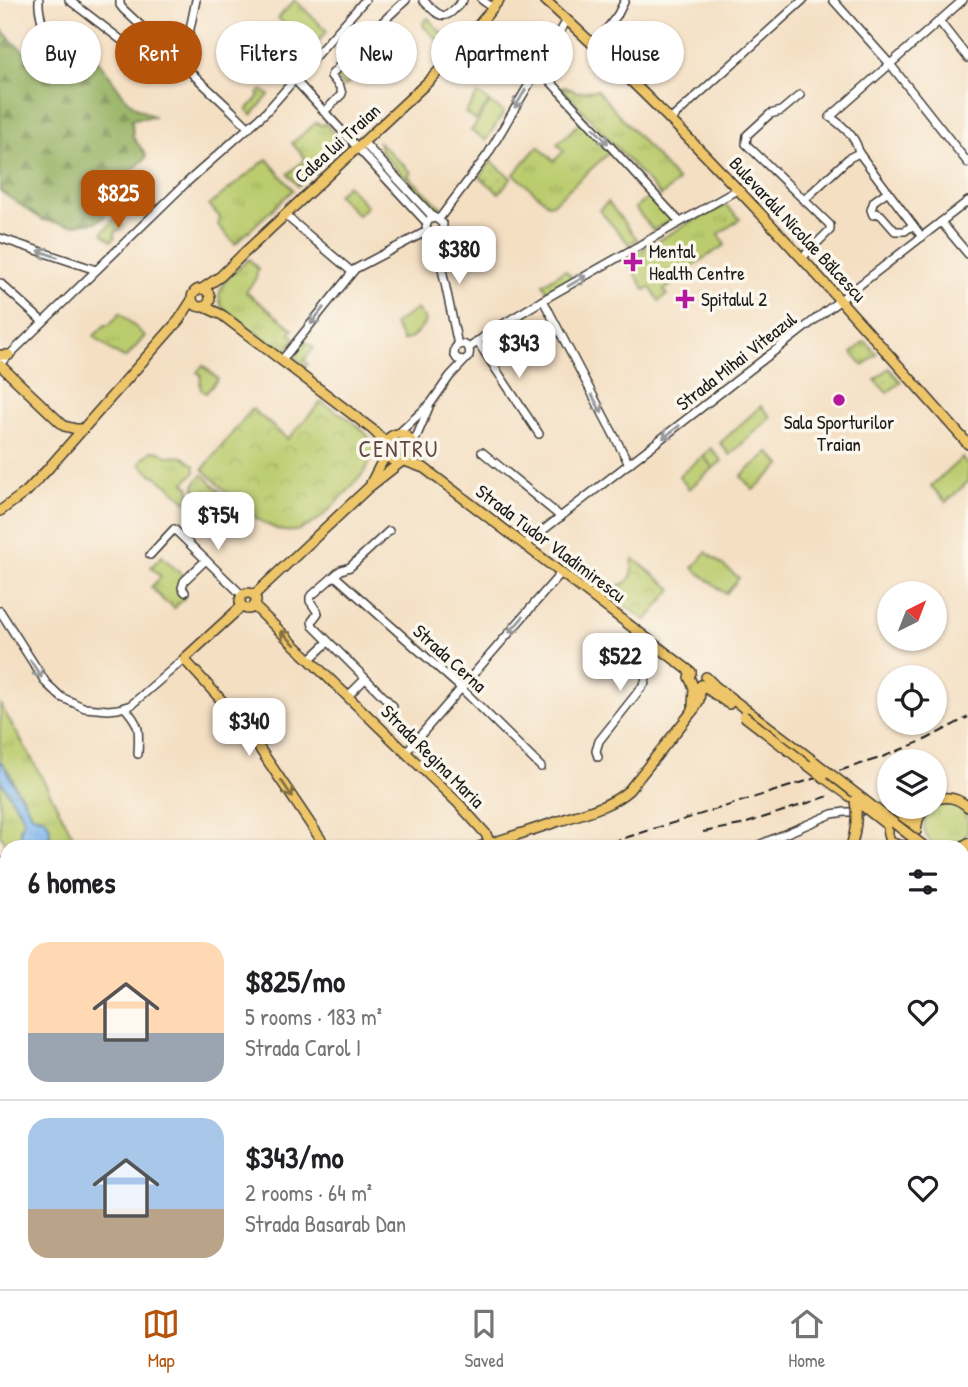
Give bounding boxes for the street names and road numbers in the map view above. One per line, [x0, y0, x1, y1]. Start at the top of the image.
street label: Calea lui Traian [288, 97, 386, 189]
street label: Bulevardul Nicolae Bălcescu [724, 151, 873, 308]
street label: Strada Mihai Viteazul [670, 305, 802, 416]
street label: Strada Tudor Vladimirescu [471, 478, 632, 608]
street label: Strada Cerna [408, 618, 493, 698]
street label: Strada Regina Maria [376, 699, 491, 814]

